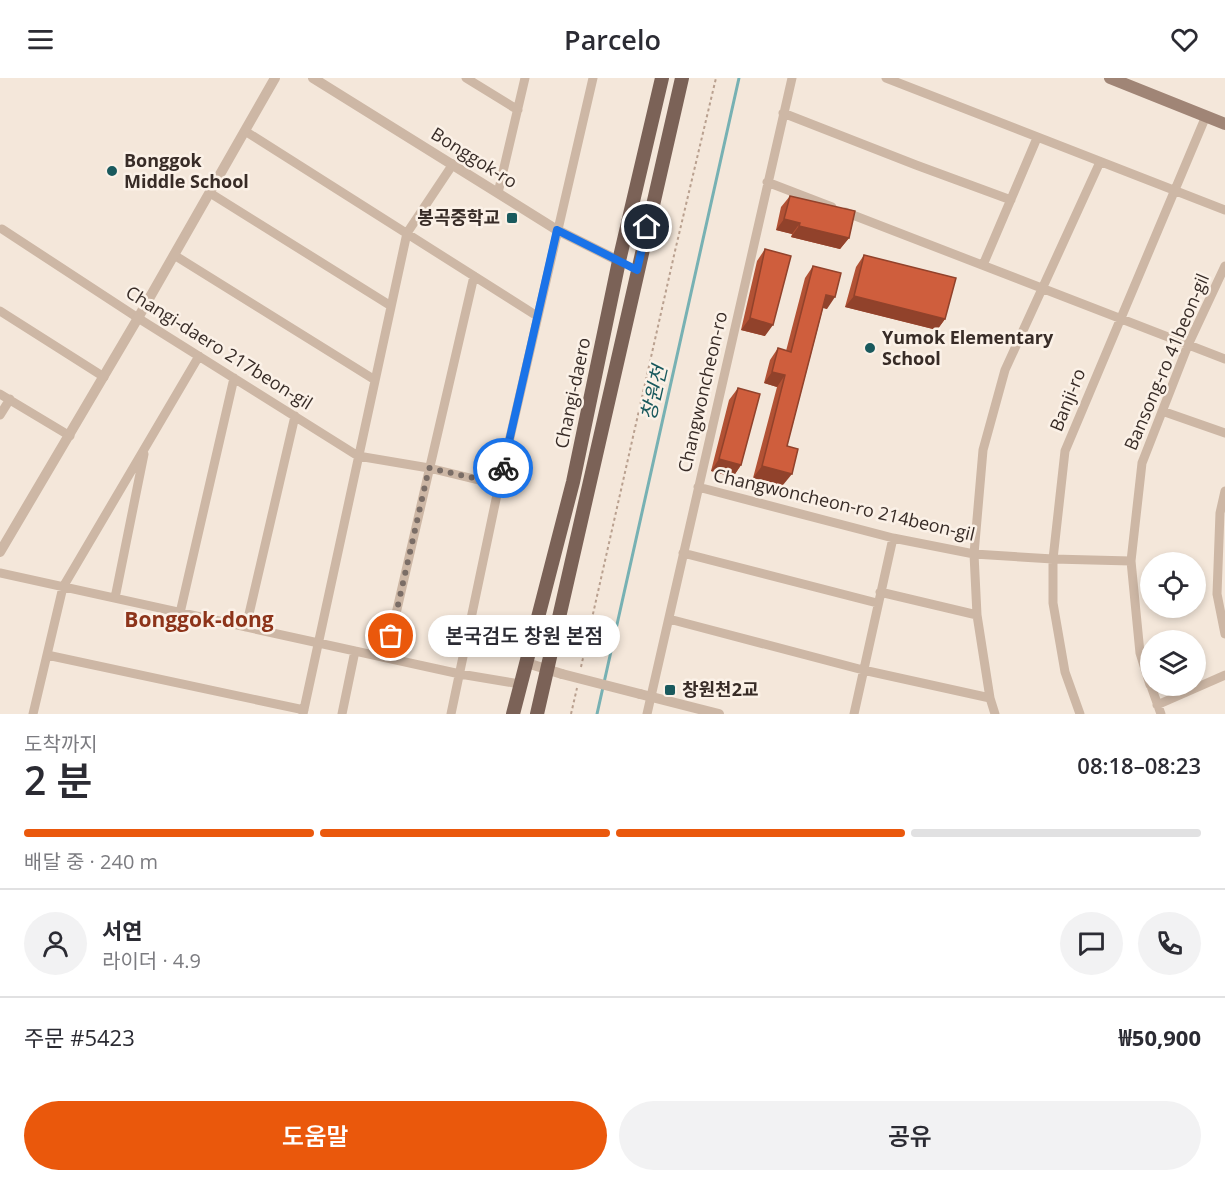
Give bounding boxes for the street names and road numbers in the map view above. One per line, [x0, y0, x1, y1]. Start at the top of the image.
street label: Bonggok-ro [427, 121, 522, 193]
street label: Bansong-ro 41beon-gil [1118, 270, 1214, 454]
street label: Changi-daero 217beon-gil [122, 280, 317, 415]
street label: Changwoncheon-ro [672, 309, 732, 475]
street label: Changi-daero [549, 335, 595, 450]
street label: Banji-ro [1044, 365, 1091, 435]
street label: Changwoncheon-ro 214beon-gil [711, 462, 977, 546]

